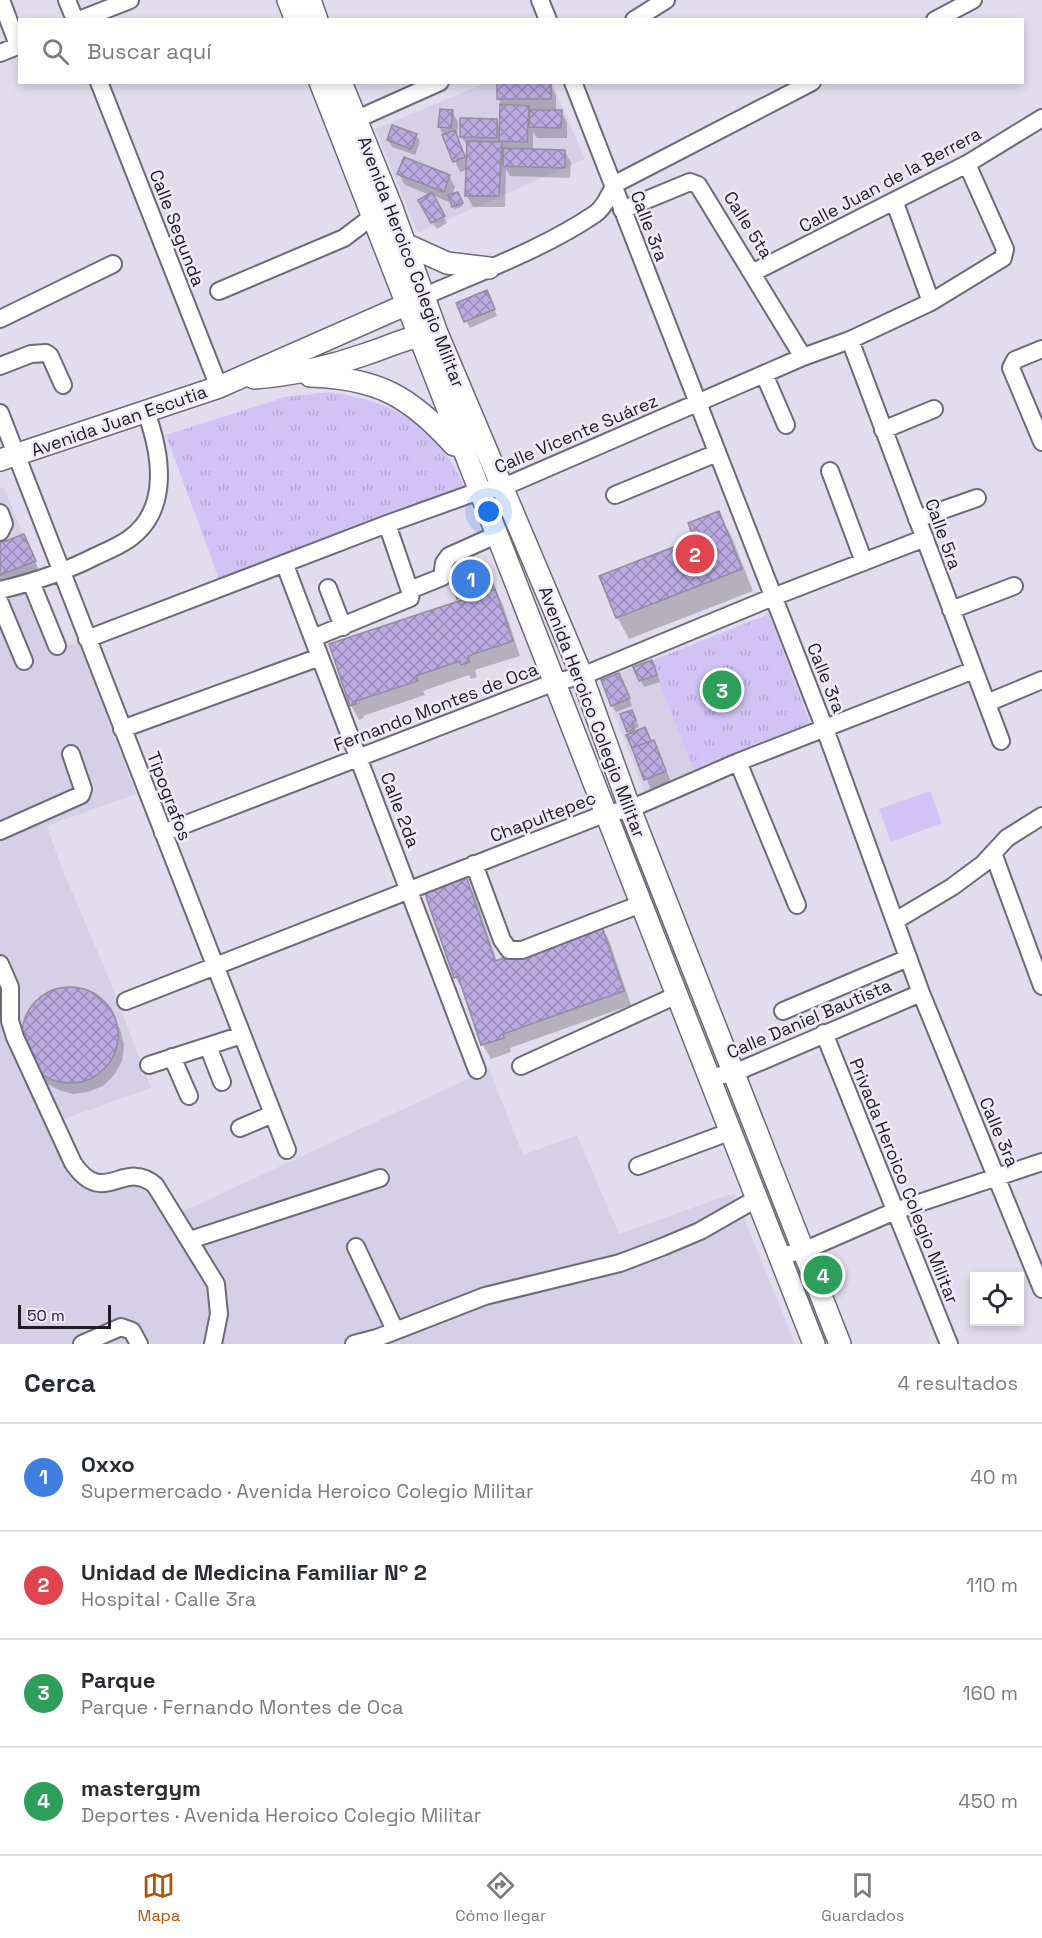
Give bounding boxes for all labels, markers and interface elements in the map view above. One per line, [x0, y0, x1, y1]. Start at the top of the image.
search box [18, 18, 1024, 84]
icon: search [39, 35, 72, 68]
text: Buscar aquí [87, 37, 212, 65]
street label: Calle Juan de la Berrera [795, 122, 985, 237]
street label: Avenida Heroico Colegio Militar [353, 133, 470, 391]
street label: Calle Segunda [145, 166, 210, 289]
street label: Calle 3ra [626, 187, 673, 264]
street label: Calle 5ta [719, 187, 778, 263]
street label: Avenida Juan Escutia [28, 380, 210, 461]
street label: Calle Vicente Suárez [491, 389, 661, 478]
street label: Calle 5ra [920, 495, 967, 572]
your location [474, 497, 503, 526]
pin: 2 [676, 532, 714, 576]
pin: 1 [452, 556, 490, 602]
street label: Avenida Heroico Colegio Militar [534, 583, 651, 841]
street label: Calle 3ra [802, 639, 851, 716]
street label: Fernando Montes de Oca [330, 657, 541, 756]
pin: 3 [702, 668, 742, 712]
street label: Tipografos [142, 748, 197, 844]
street label: Calle 2da [376, 769, 425, 851]
street label: Chapultepec [487, 786, 599, 847]
street label: Calle Daniel Bautista [723, 973, 895, 1064]
street label: Privada Heroico Colegio Militar [845, 1055, 964, 1307]
street label: Calle 3ra [974, 1093, 1024, 1170]
pin: 4 [804, 1252, 842, 1298]
map controls [970, 1272, 1024, 1326]
button: locate [970, 1272, 1024, 1326]
scale bar [18, 1302, 111, 1330]
text: 50 m [27, 1305, 65, 1326]
text: Cerca [24, 1366, 96, 1400]
text: 4 resultados [898, 1370, 1018, 1396]
text: Oxxo [81, 1450, 135, 1478]
text: 1 [39, 1464, 48, 1490]
text: 40 m [970, 1464, 1018, 1490]
text: Supermercado · Avenida Heroico Colegio Militar [81, 1478, 534, 1504]
text: Unidad de Medicina Familiar Nº 2 [81, 1558, 427, 1586]
text: 2 [38, 1572, 49, 1598]
text: 110 m [966, 1572, 1018, 1598]
text: Hospital · Calle 3ra [81, 1586, 256, 1612]
text: Parque [81, 1666, 155, 1694]
text: 3 [37, 1680, 50, 1706]
text: 160 m [962, 1680, 1018, 1706]
text: Parque · Fernando Montes de Oca [81, 1694, 404, 1720]
text: mastergym [81, 1774, 201, 1802]
text: 4 [37, 1788, 50, 1814]
text: 450 m [958, 1788, 1018, 1814]
text: Deportes · Avenida Heroico Colegio Militar [81, 1802, 481, 1828]
tab: Mapa [138, 1869, 180, 1926]
tab: Cómo llegar [455, 1869, 546, 1926]
tab: Guardados [821, 1869, 904, 1926]

